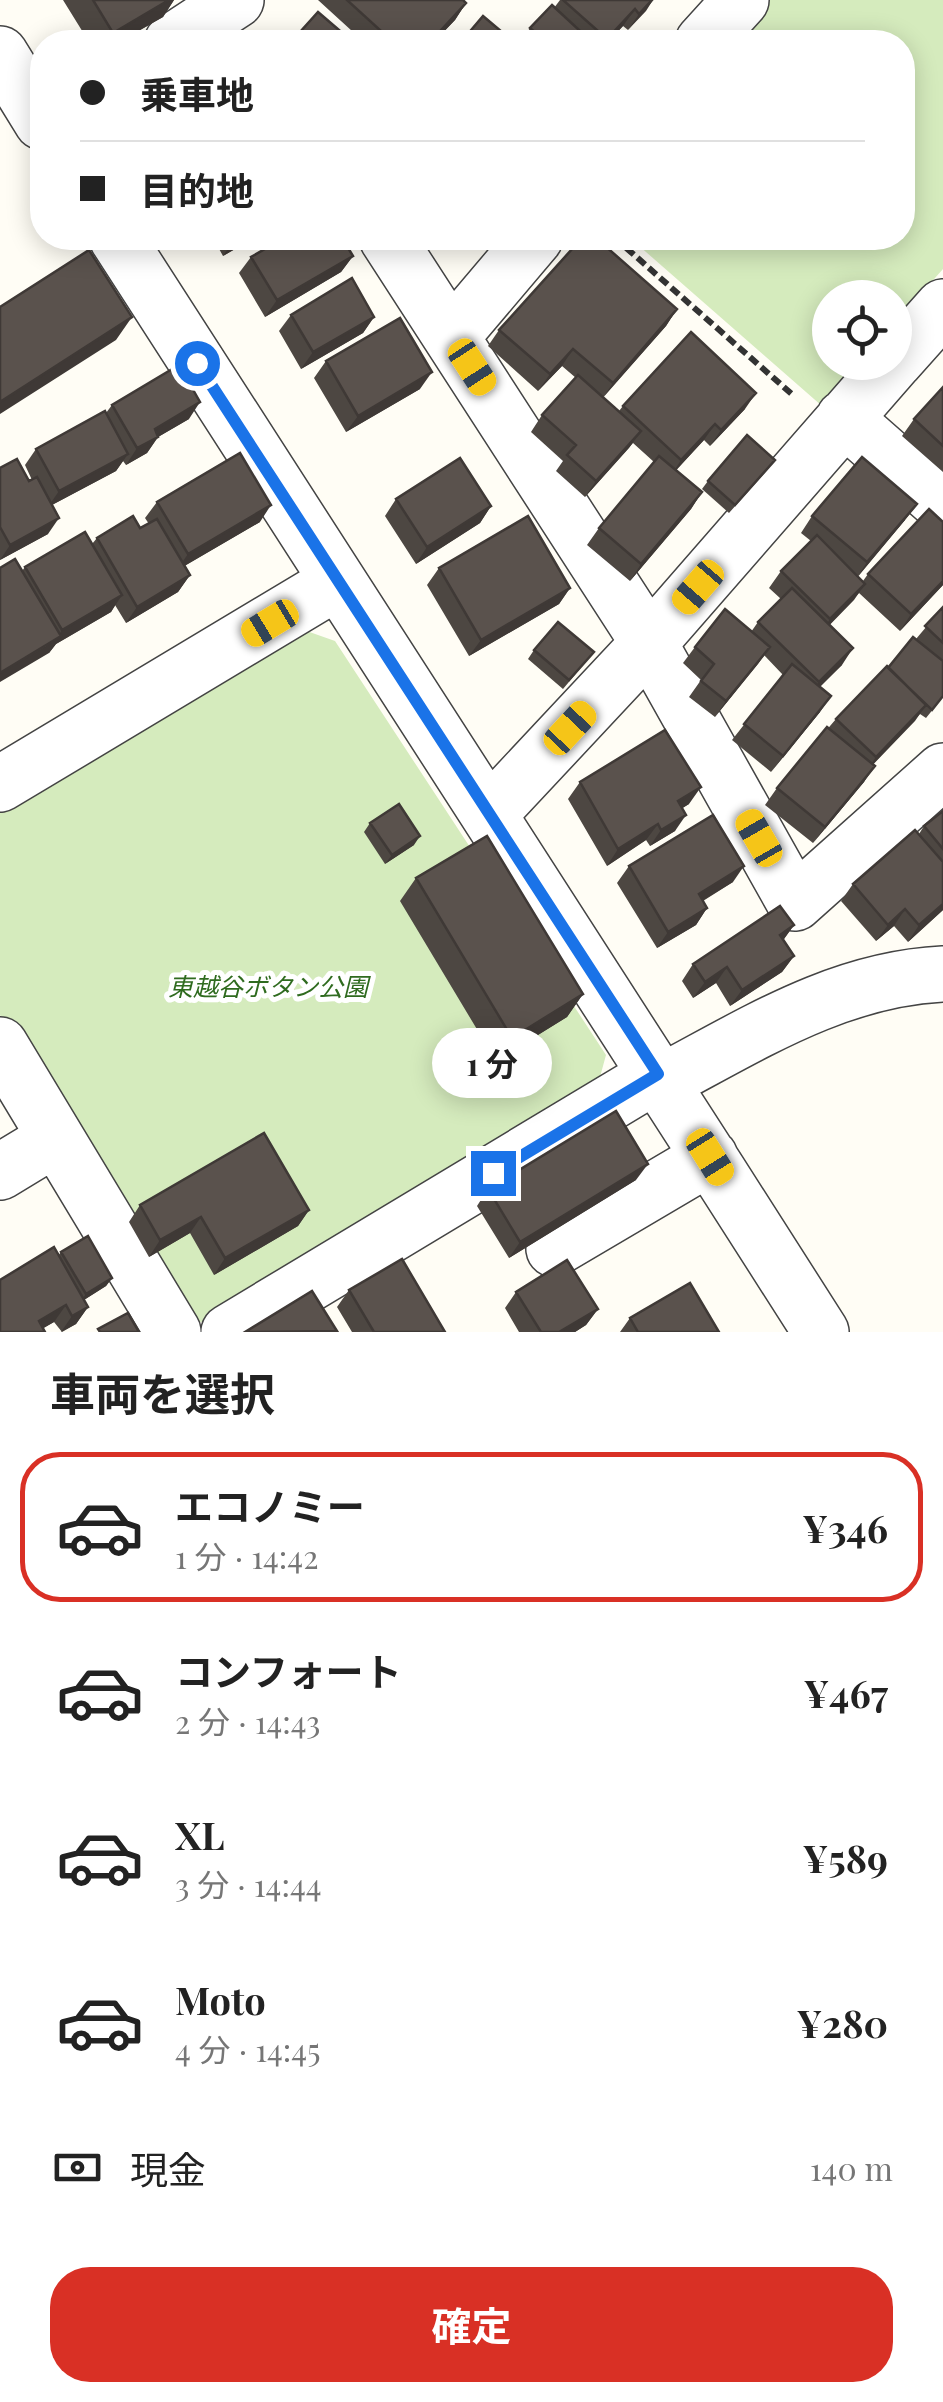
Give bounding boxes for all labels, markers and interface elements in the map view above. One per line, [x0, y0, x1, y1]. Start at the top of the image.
text: 乗車地 [140, 68, 254, 119]
text: 目的地 [140, 164, 254, 215]
map controls [812, 280, 912, 380]
button: locate [812, 280, 912, 380]
car [443, 334, 501, 400]
route start [175, 341, 220, 386]
car [667, 555, 729, 619]
car [237, 595, 303, 651]
car [539, 696, 601, 760]
car [731, 805, 787, 871]
park label: 東越谷ボタン公園 [168, 969, 371, 1002]
callout: 1 分 [433, 1028, 553, 1098]
text: 1 分 [466, 1041, 518, 1084]
car [681, 1124, 739, 1190]
route end [471, 1151, 516, 1196]
text: 車両を選択 [50, 1362, 275, 1422]
text: エコノミー [175, 1480, 365, 1531]
icon: car [55, 1482, 145, 1572]
text: ¥346 [802, 1502, 888, 1553]
text: 1 分 · 14:42 [175, 1534, 319, 1577]
text: コンフォート [175, 1645, 402, 1696]
icon: car [55, 1647, 145, 1737]
text: ¥467 [804, 1667, 888, 1718]
text: 2 分 · 14:43 [175, 1699, 321, 1742]
text: XL [175, 1809, 224, 1860]
icon: car [55, 1812, 145, 1902]
text: ¥589 [802, 1832, 888, 1883]
text: 3 分 · 14:44 [175, 1862, 322, 1905]
text: Moto [175, 1974, 266, 2025]
icon: car [55, 1977, 145, 2067]
text: ¥280 [797, 1997, 888, 2048]
text: 4 分 · 14:45 [175, 2027, 320, 2070]
icon: cash [50, 2140, 105, 2195]
text: 現金 [130, 2143, 206, 2194]
text: 140 m [810, 2146, 893, 2189]
button: 確定 [50, 2267, 893, 2382]

